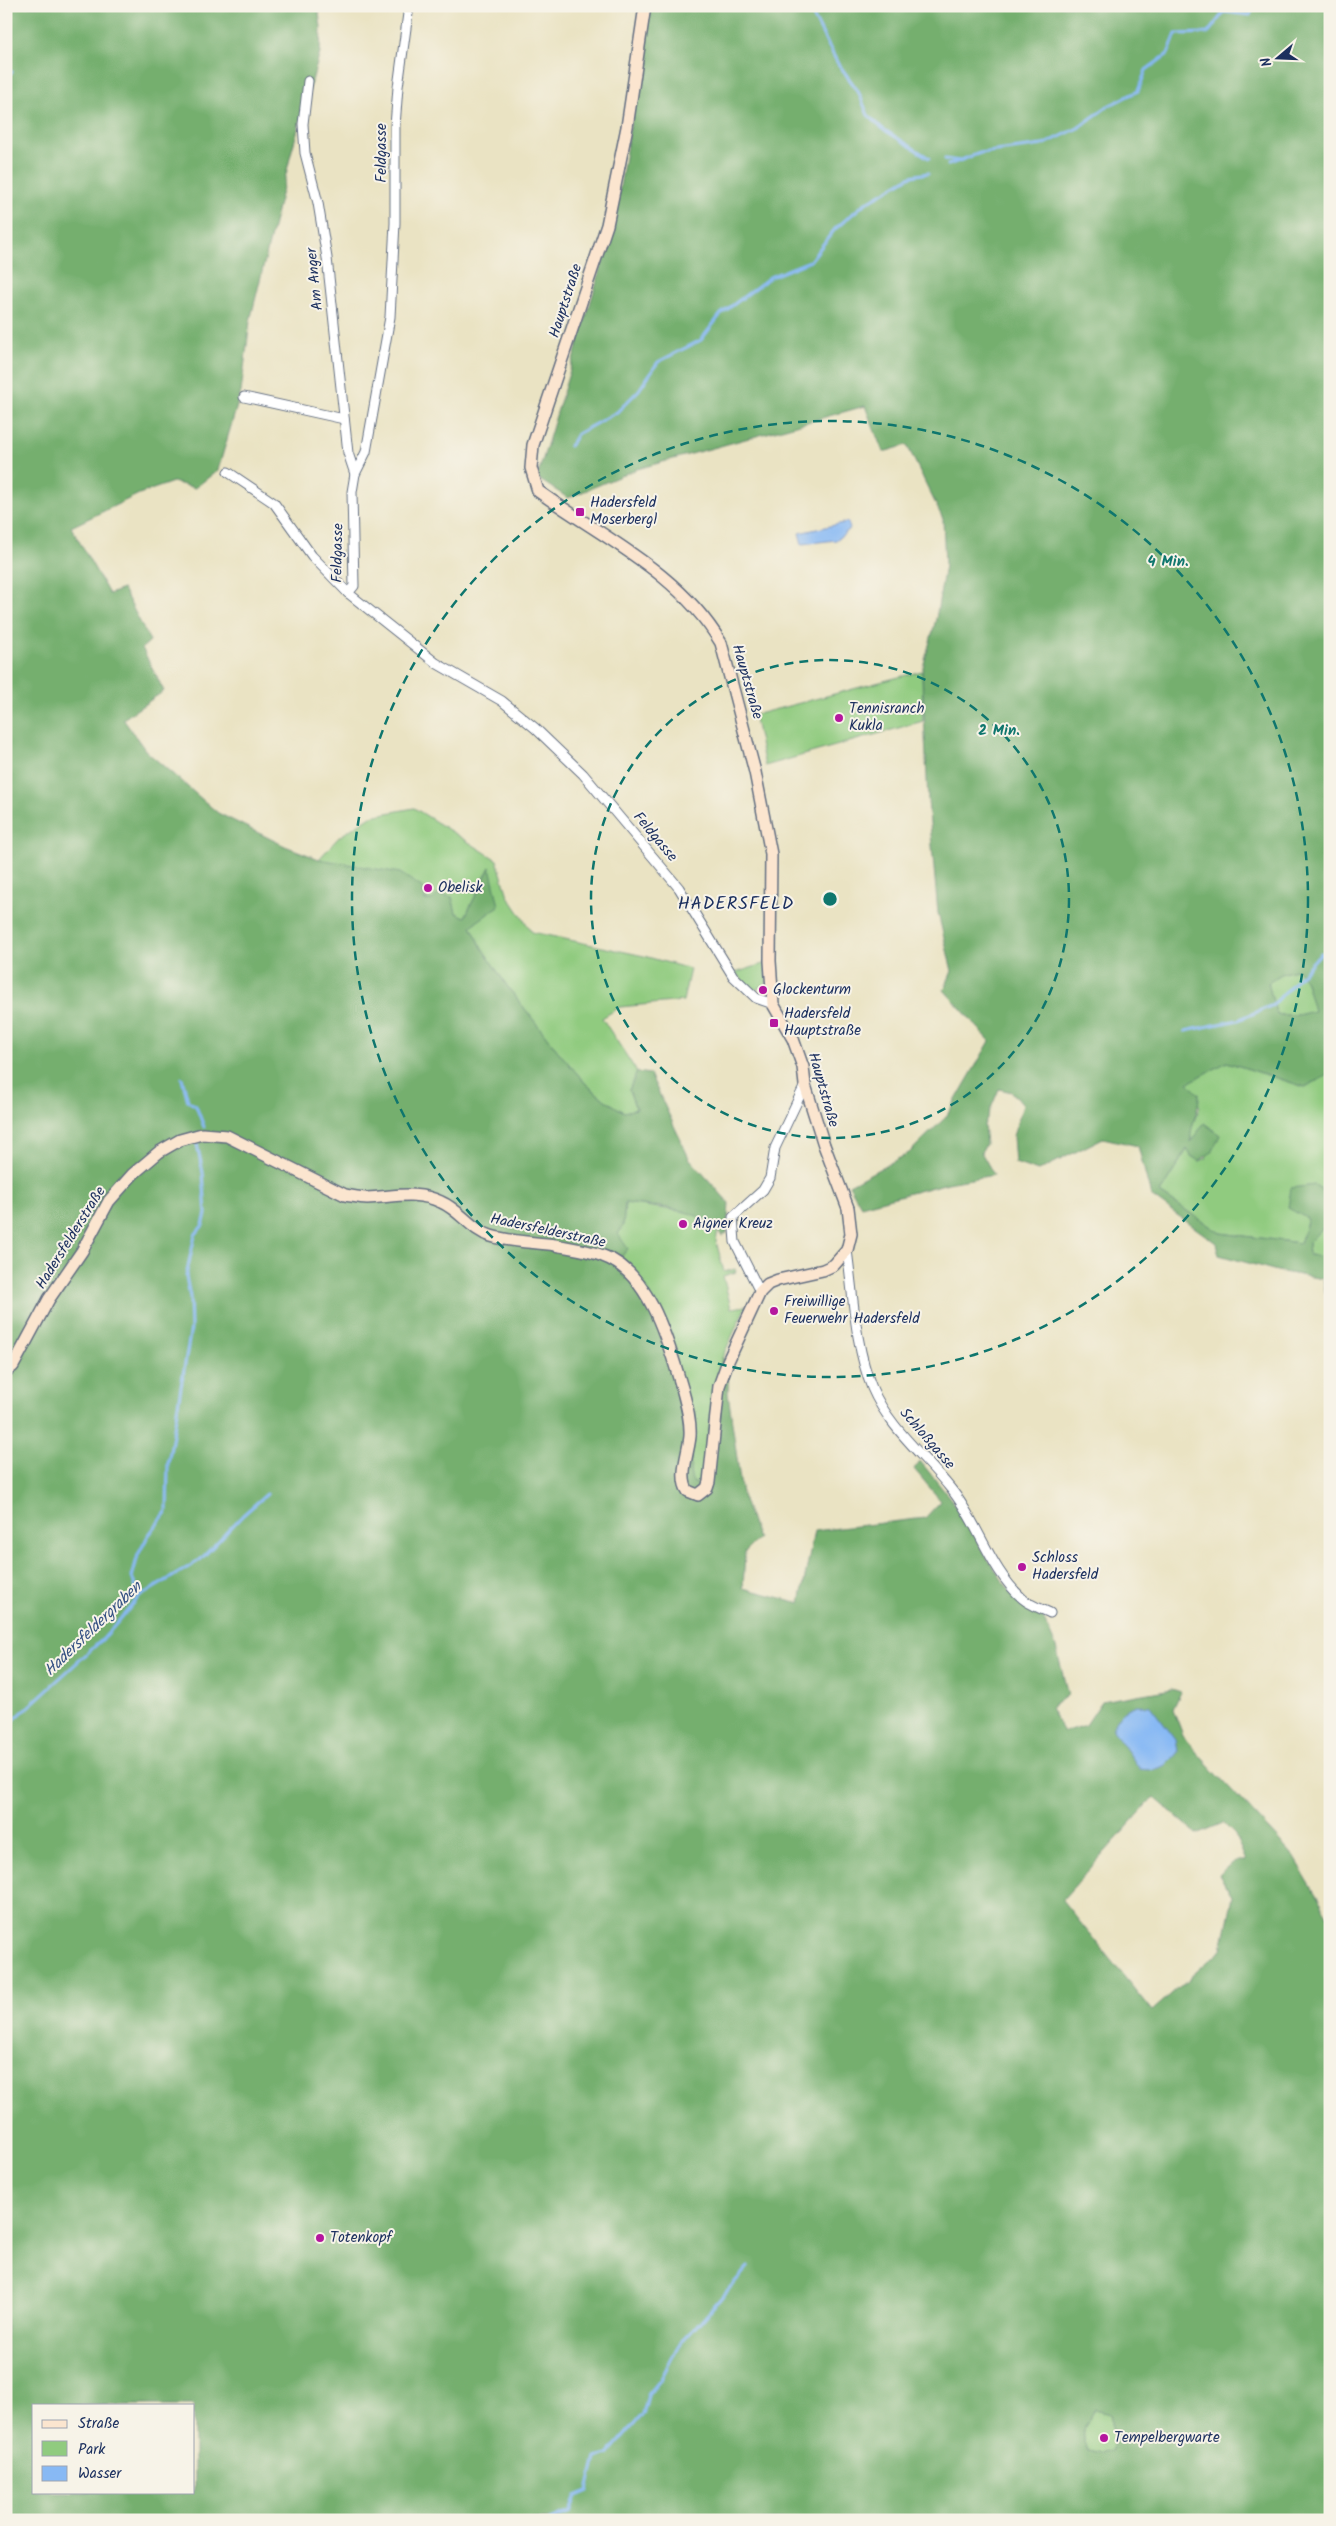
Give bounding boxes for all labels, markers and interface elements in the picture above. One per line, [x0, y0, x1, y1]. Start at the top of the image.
north arrow [1254, 32, 1304, 82]
text: N [1255, 54, 1278, 70]
street label: Feldgasse [370, 123, 394, 183]
street label: Am Anger [300, 245, 330, 312]
street label: Hauptstraße [543, 260, 589, 341]
place label: Hadersfeld Moserbergl [590, 491, 657, 532]
marker: Hadersfeld Moserbergl [574, 506, 586, 518]
street label: Feldgasse [325, 523, 351, 583]
text: 4 Min. [1147, 550, 1189, 574]
street label: Hauptstraße [725, 642, 769, 723]
place label: Tennisranch Kukla [849, 697, 924, 738]
marker: Tennisranch Kukla [833, 712, 845, 724]
text: 2 Min. [978, 719, 1020, 743]
street label: Feldgasse [627, 807, 683, 868]
place label: Obelisk [438, 876, 483, 900]
marker: Obelisk [422, 882, 434, 894]
district label: HADERSFELD [678, 890, 794, 919]
centre of rings [821, 890, 839, 908]
place label: Glockenturm [773, 978, 851, 1002]
marker: Glockenturm [757, 984, 769, 996]
place label: Hadersfeld Hauptstraße [784, 1002, 861, 1043]
marker: Hadersfeld Hauptstraße [768, 1017, 780, 1029]
street label: Hauptstraße [801, 1050, 845, 1131]
street label: Hadersfelderstraße [30, 1182, 112, 1294]
street label: Hadersfelderstraße [488, 1207, 608, 1255]
place label: Aigner Kreuz [693, 1212, 773, 1236]
marker: Aigner Kreuz [677, 1218, 689, 1230]
place label: Freiwillige Feuerwehr Hadersfeld [784, 1290, 920, 1331]
marker: Freiwillige Feuerwehr Hadersfeld [768, 1305, 780, 1317]
street label: Schloßgasse [893, 1403, 961, 1476]
place label: Schloss Hadersfeld [1032, 1546, 1099, 1587]
marker: Schloss Hadersfeld [1016, 1561, 1028, 1573]
water label: Hadersfeldergraben [38, 1575, 149, 1682]
place label: Totenkopf [330, 2226, 393, 2250]
marker: Totenkopf [314, 2232, 326, 2244]
legend [32, 2404, 195, 2494]
text: Straße [78, 2412, 120, 2436]
place label: Tempelbergwarte [1114, 2426, 1220, 2450]
marker: Tempelbergwarte [1098, 2432, 1110, 2444]
text: Park [78, 2438, 106, 2462]
text: Wasser [78, 2462, 122, 2486]

